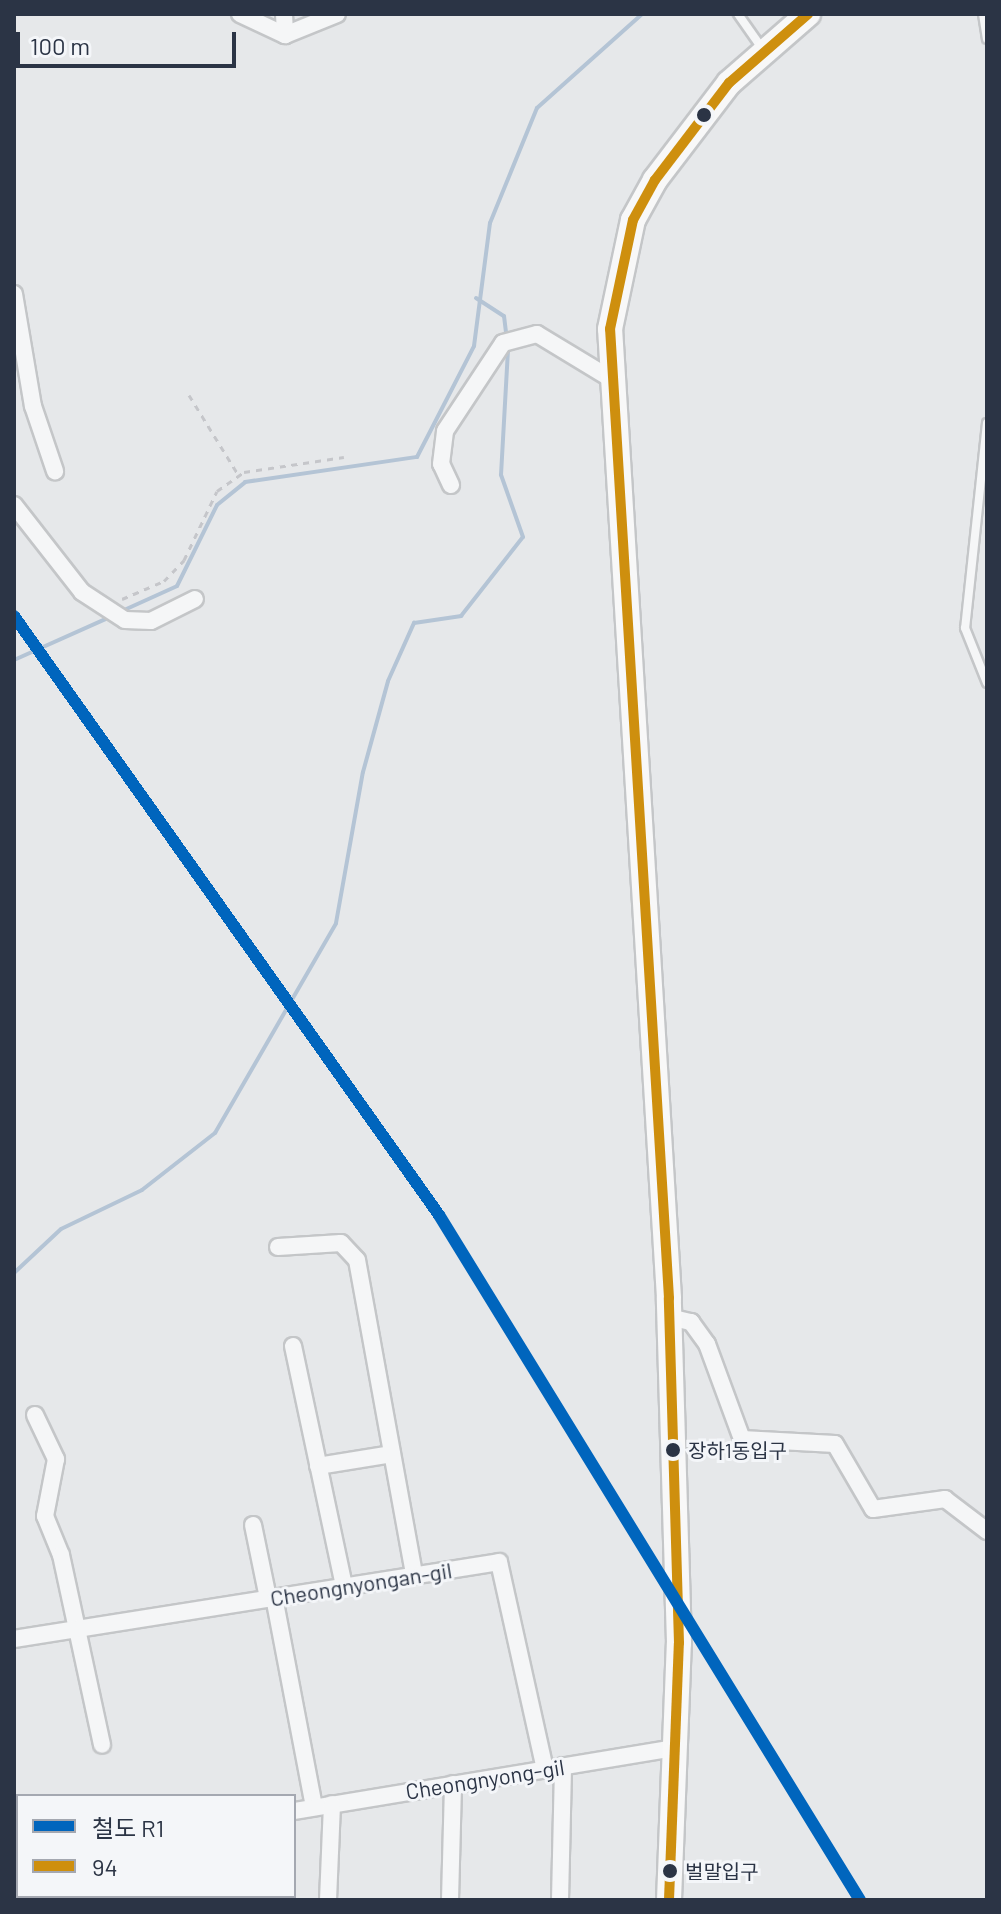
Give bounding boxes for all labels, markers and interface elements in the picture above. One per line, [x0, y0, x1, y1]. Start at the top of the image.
scale bar [20, 16, 240, 66]
text: 100 m [30, 31, 90, 60]
unlabelled marker [696, 107, 712, 123]
place label: 장하1동입구 [688, 1438, 787, 1462]
marker: 장하1동입구 [665, 1442, 681, 1458]
street label: Cheongnyongan-gil [268, 1557, 454, 1611]
street label: Cheongnyong-gil [404, 1753, 566, 1805]
legend [16, 1794, 296, 1898]
text: 철도 R1 [92, 1813, 164, 1842]
text: 94 [92, 1852, 118, 1881]
place label: 벌말입구 [685, 1859, 759, 1883]
marker: 벌말입구 [662, 1863, 678, 1879]

